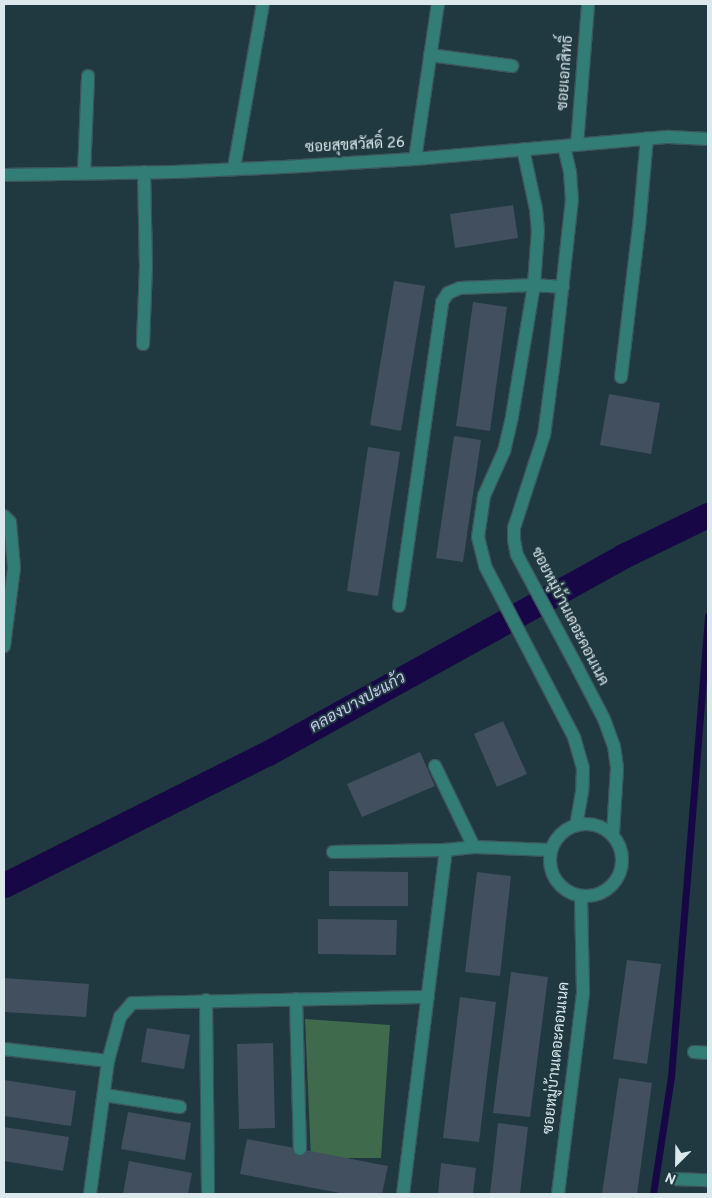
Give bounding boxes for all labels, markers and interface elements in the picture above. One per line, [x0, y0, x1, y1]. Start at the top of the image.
street label: ซอยเอกสิทธิ์ [554, 35, 578, 111]
street label: ซอยสุขสวัสดิ์ 26 [305, 134, 405, 158]
street label: ซอยหมู่บ้านเดอะคอนเนค [526, 545, 612, 689]
water label: คลองบางปะแก้ว [307, 669, 409, 737]
street label: ซอยหมู่บ้านเดอะคอนเนค [540, 981, 574, 1135]
north arrow [652, 1138, 702, 1188]
text: N [663, 1167, 679, 1187]

